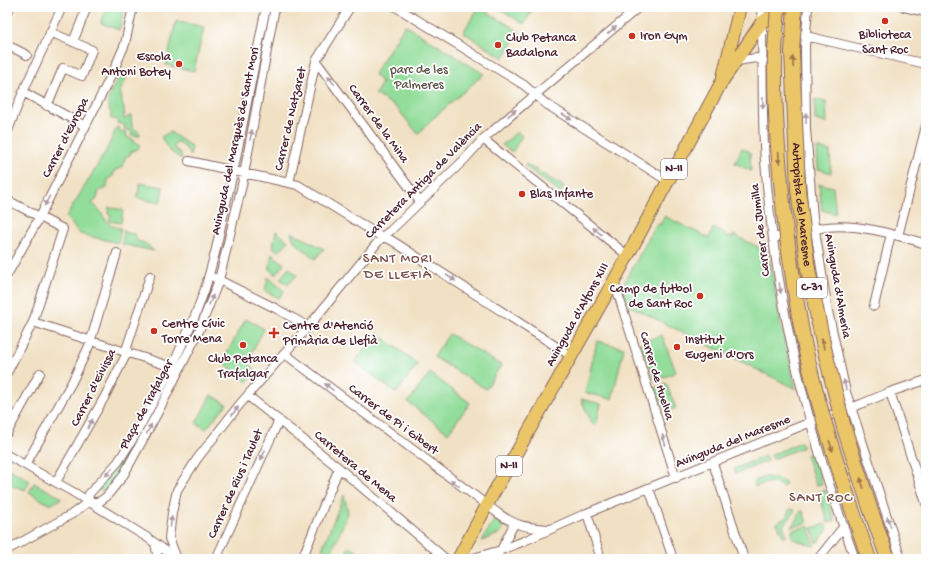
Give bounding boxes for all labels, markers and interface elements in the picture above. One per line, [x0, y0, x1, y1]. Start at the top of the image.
marker: Biblioteca Sant Roc [880, 16, 890, 26]
one-way arrow [607, 25, 617, 34]
place label: Biblioteca Sant Roc [858, 28, 912, 58]
place label: Iron Gym [640, 29, 688, 44]
place label: Club Petanca Badalona [505, 31, 577, 61]
marker: Iron Gym [627, 31, 637, 41]
marker: Club Petanca Badalona [493, 40, 503, 50]
street label: Avinguda del Marquès de Sant Mori [209, 45, 263, 236]
place label: Escola Antoni Botey [101, 50, 172, 80]
one-way arrow [789, 56, 796, 68]
marker: Escola Antoni Botey [174, 59, 184, 69]
park label: parc de les Palmeres [389, 63, 449, 93]
street label: Carrer de Natzaret [272, 64, 311, 172]
one-way arrow [327, 75, 335, 86]
street label: Carrer de la Mina [344, 82, 412, 167]
street label: Carrer d'Europa [39, 95, 93, 181]
one-way arrow [760, 97, 767, 109]
one-way arrow [507, 109, 518, 118]
one-way arrow [803, 111, 809, 124]
one-way arrow [562, 113, 572, 121]
street label: Carretera Antiga de València [363, 119, 486, 242]
one-way arrow [249, 128, 255, 141]
street label: Autopista del Maresme [788, 142, 815, 267]
one-way arrow [775, 152, 782, 164]
road number: N-II [661, 159, 687, 179]
street label: Carrer de Jumilla [748, 182, 774, 277]
place label: Blas Infante [529, 187, 594, 202]
marker: Blas Infante [517, 189, 527, 199]
one-way arrow [44, 195, 50, 207]
one-way arrow [591, 226, 602, 235]
street label: Avinguda d'Almeria [820, 233, 854, 340]
district label: SANT MORI DE LLEFIÀ [363, 251, 433, 284]
street label: Avinguda d'Alfons XIII [543, 261, 613, 369]
one-way arrow [445, 275, 457, 282]
road number: C-31 [797, 278, 827, 298]
place label: Camp de futbol de Sant Roc [610, 282, 693, 312]
one-way arrow [777, 282, 783, 294]
marker: Camp de futbol de Sant Roc [695, 291, 705, 301]
one-way arrow [208, 294, 214, 305]
place label: Centre Cívic Torre Mena [161, 317, 225, 347]
place label: Centre d'Atenció Primària de Llefià [282, 319, 378, 349]
marker: Centre Cívic Torre Mena [149, 326, 159, 336]
marker: Centre d'Atenció Primària de Llefià [268, 327, 280, 339]
street label: Carrer de Huelva [635, 330, 677, 423]
place label: Institut Eugeni d'Ors [685, 333, 755, 363]
one-way arrow [820, 338, 826, 350]
marker: Club Petanca Trafalgar [238, 340, 248, 350]
marker: Institut Eugeni d'Ors [672, 342, 682, 352]
street label: Carrer d'Eivissa [68, 346, 120, 429]
place label: Club Petanca Trafalgar [208, 352, 279, 382]
street label: Plaça de Trafalgar [117, 356, 178, 453]
one-way arrow [841, 379, 847, 391]
street label: Carrer de Pi i Gibert [345, 381, 442, 460]
one-way arrow [324, 383, 335, 392]
one-way arrow [230, 406, 239, 417]
street label: Avinguda del Maresme [673, 412, 793, 472]
one-way arrow [86, 418, 93, 430]
one-way arrow [145, 423, 152, 435]
street label: Carrer de Rius i Taulet [205, 426, 268, 541]
street label: Carretera de Mena [310, 428, 400, 507]
one-way arrow [661, 434, 667, 446]
one-way arrow [829, 440, 835, 452]
one-way arrow [260, 449, 266, 461]
road number: N-II [496, 456, 522, 476]
one-way arrow [105, 467, 114, 477]
one-way arrow [858, 476, 864, 488]
one-way arrow [450, 478, 461, 487]
district label: SANT ROC [789, 490, 853, 507]
one-way arrow [168, 516, 174, 528]
one-way arrow [885, 516, 891, 528]

